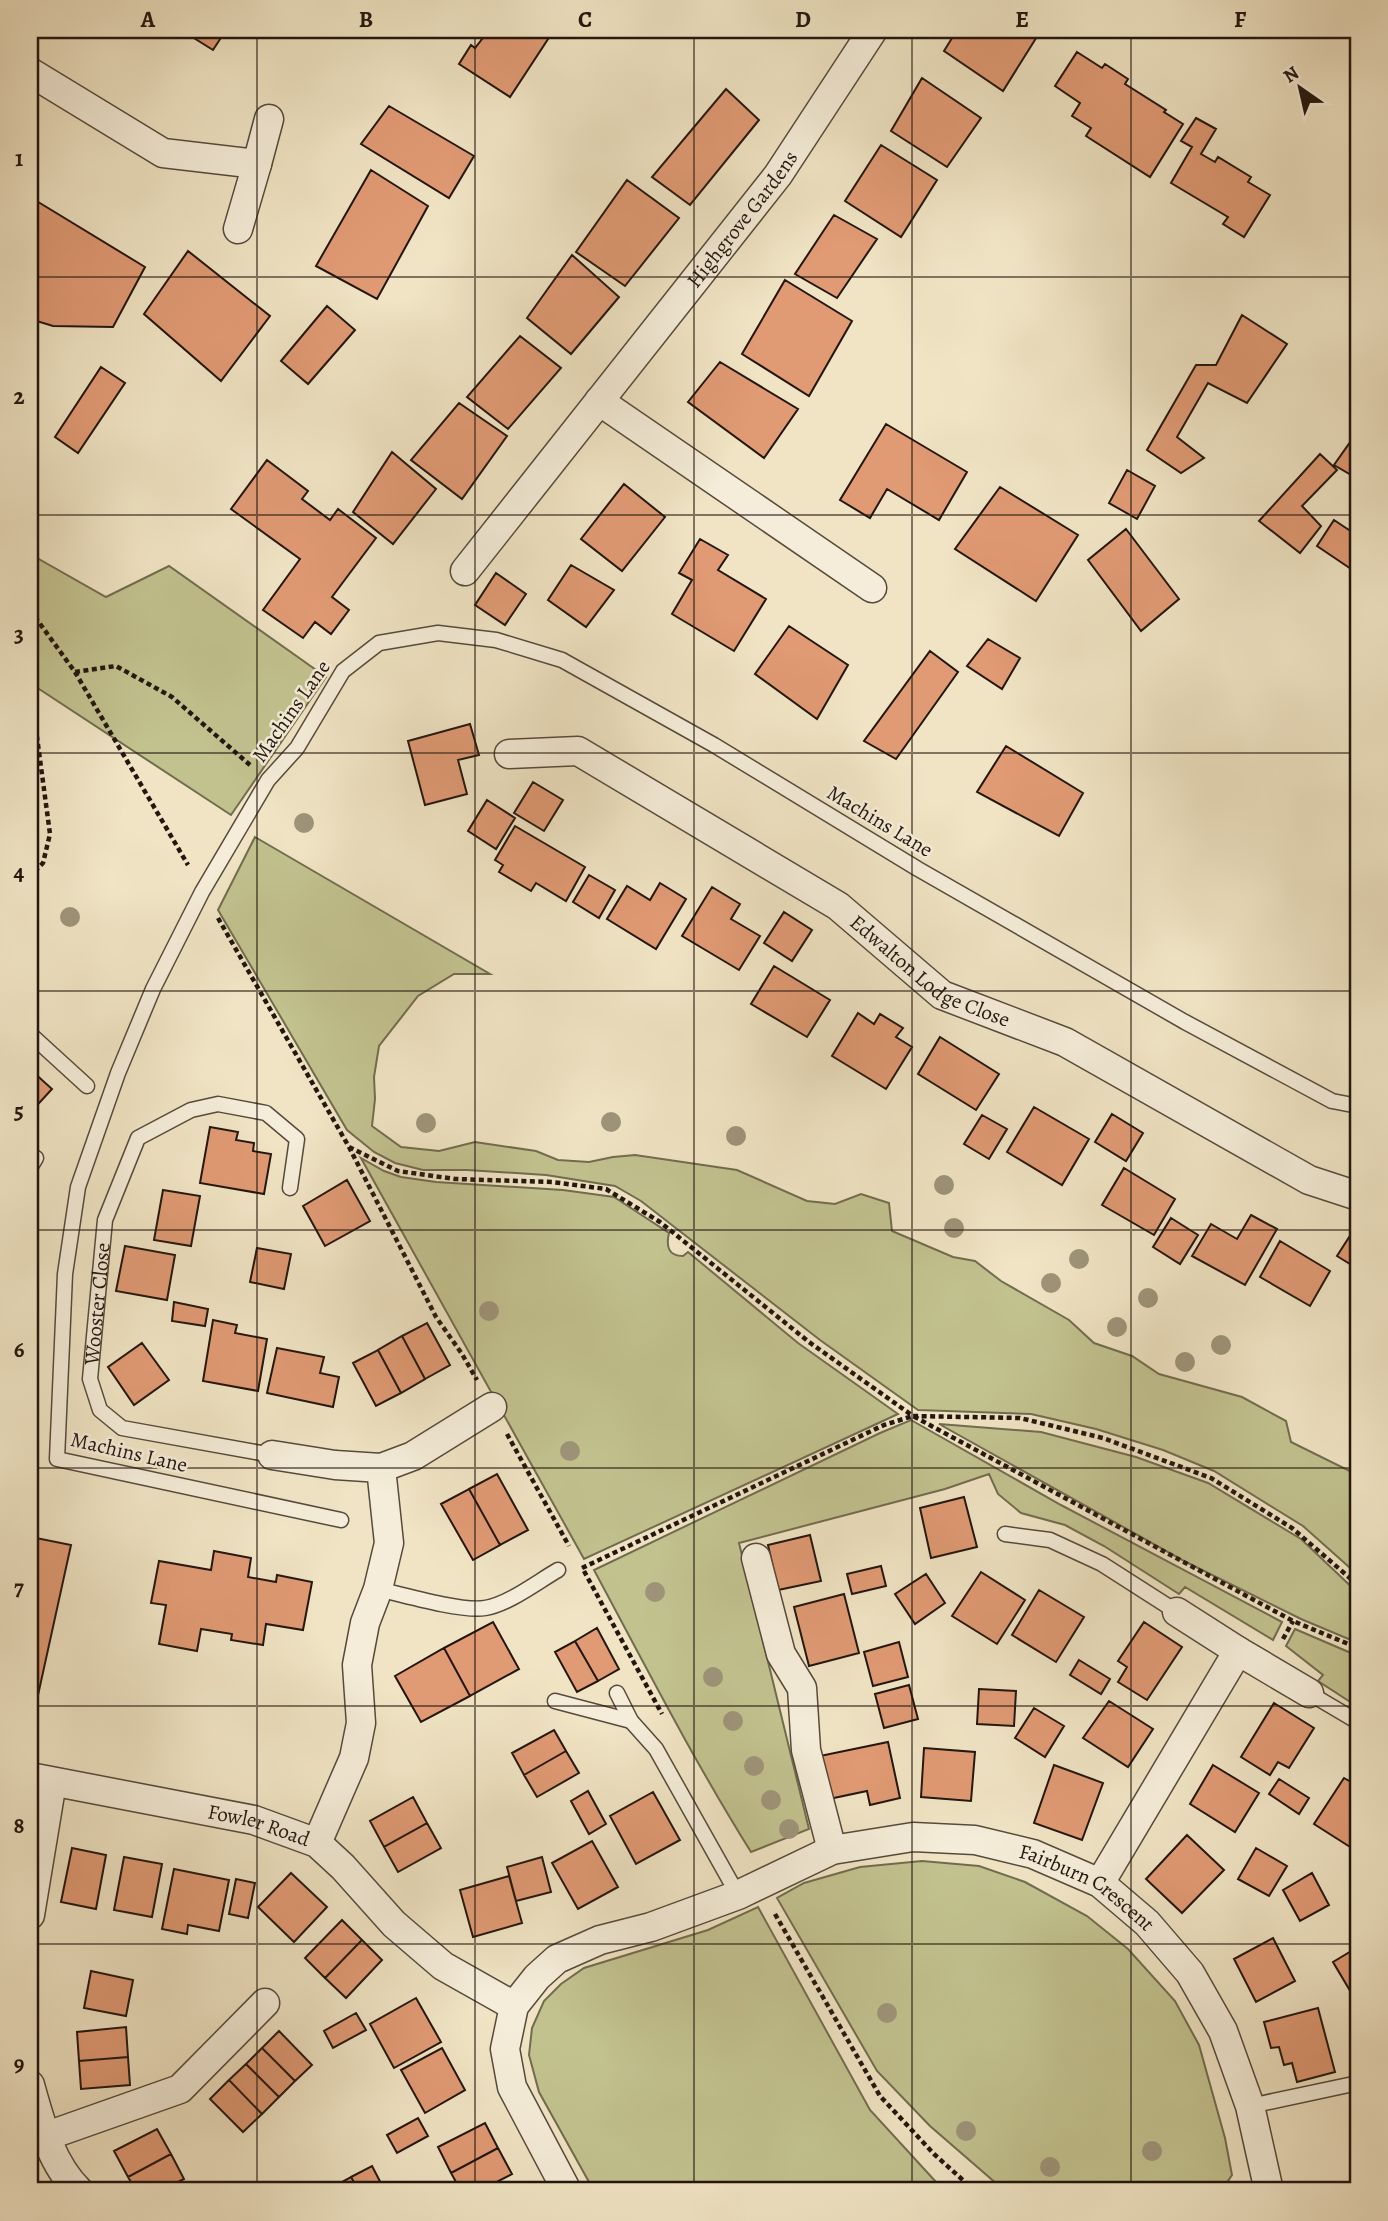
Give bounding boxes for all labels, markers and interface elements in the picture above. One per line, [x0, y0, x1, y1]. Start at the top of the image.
text: A [140, 4, 156, 35]
text: B [359, 4, 373, 35]
text: C [578, 4, 592, 35]
text: D [795, 4, 811, 35]
text: E [1015, 4, 1029, 35]
text: F [1234, 4, 1247, 35]
north arrow [1266, 52, 1336, 122]
text: N [1278, 60, 1304, 89]
text: 1 [15, 143, 23, 174]
street label: Highgrove Gardens [680, 145, 804, 294]
text: 2 [13, 381, 25, 412]
text: 3 [14, 619, 24, 650]
street label: Machins Lane [245, 654, 337, 768]
street label: Machins Lane [822, 778, 938, 864]
text: 4 [14, 857, 25, 888]
street label: Edwalton Lodge Close [844, 908, 1014, 1034]
text: 5 [14, 1095, 24, 1126]
street label: Wooster Close [77, 1241, 117, 1367]
text: 6 [14, 1334, 25, 1365]
street label: Machins Lane [68, 1425, 190, 1479]
text: 7 [14, 1572, 24, 1603]
street label: Fowler Road [205, 1797, 314, 1853]
text: 8 [13, 1810, 25, 1841]
street label: Fairburn Crescent [1016, 1837, 1162, 1937]
text: 9 [14, 2048, 24, 2079]

